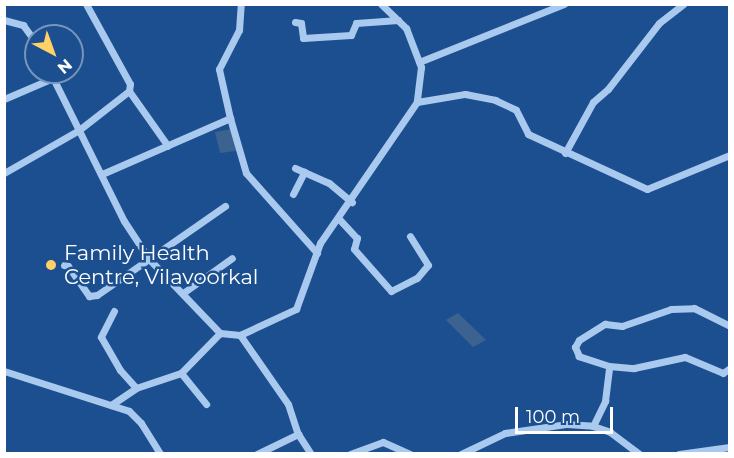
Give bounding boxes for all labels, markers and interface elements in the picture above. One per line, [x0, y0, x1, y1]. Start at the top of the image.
north arrow [24, 24, 84, 84]
text: N [54, 55, 76, 78]
place label: Family Health Centre, Vilavoorkal [64, 240, 258, 290]
marker: Family Health Centre, Vilavoorkal [42, 256, 60, 274]
scale bar [518, 395, 616, 433]
text: 100 m [526, 406, 580, 428]

